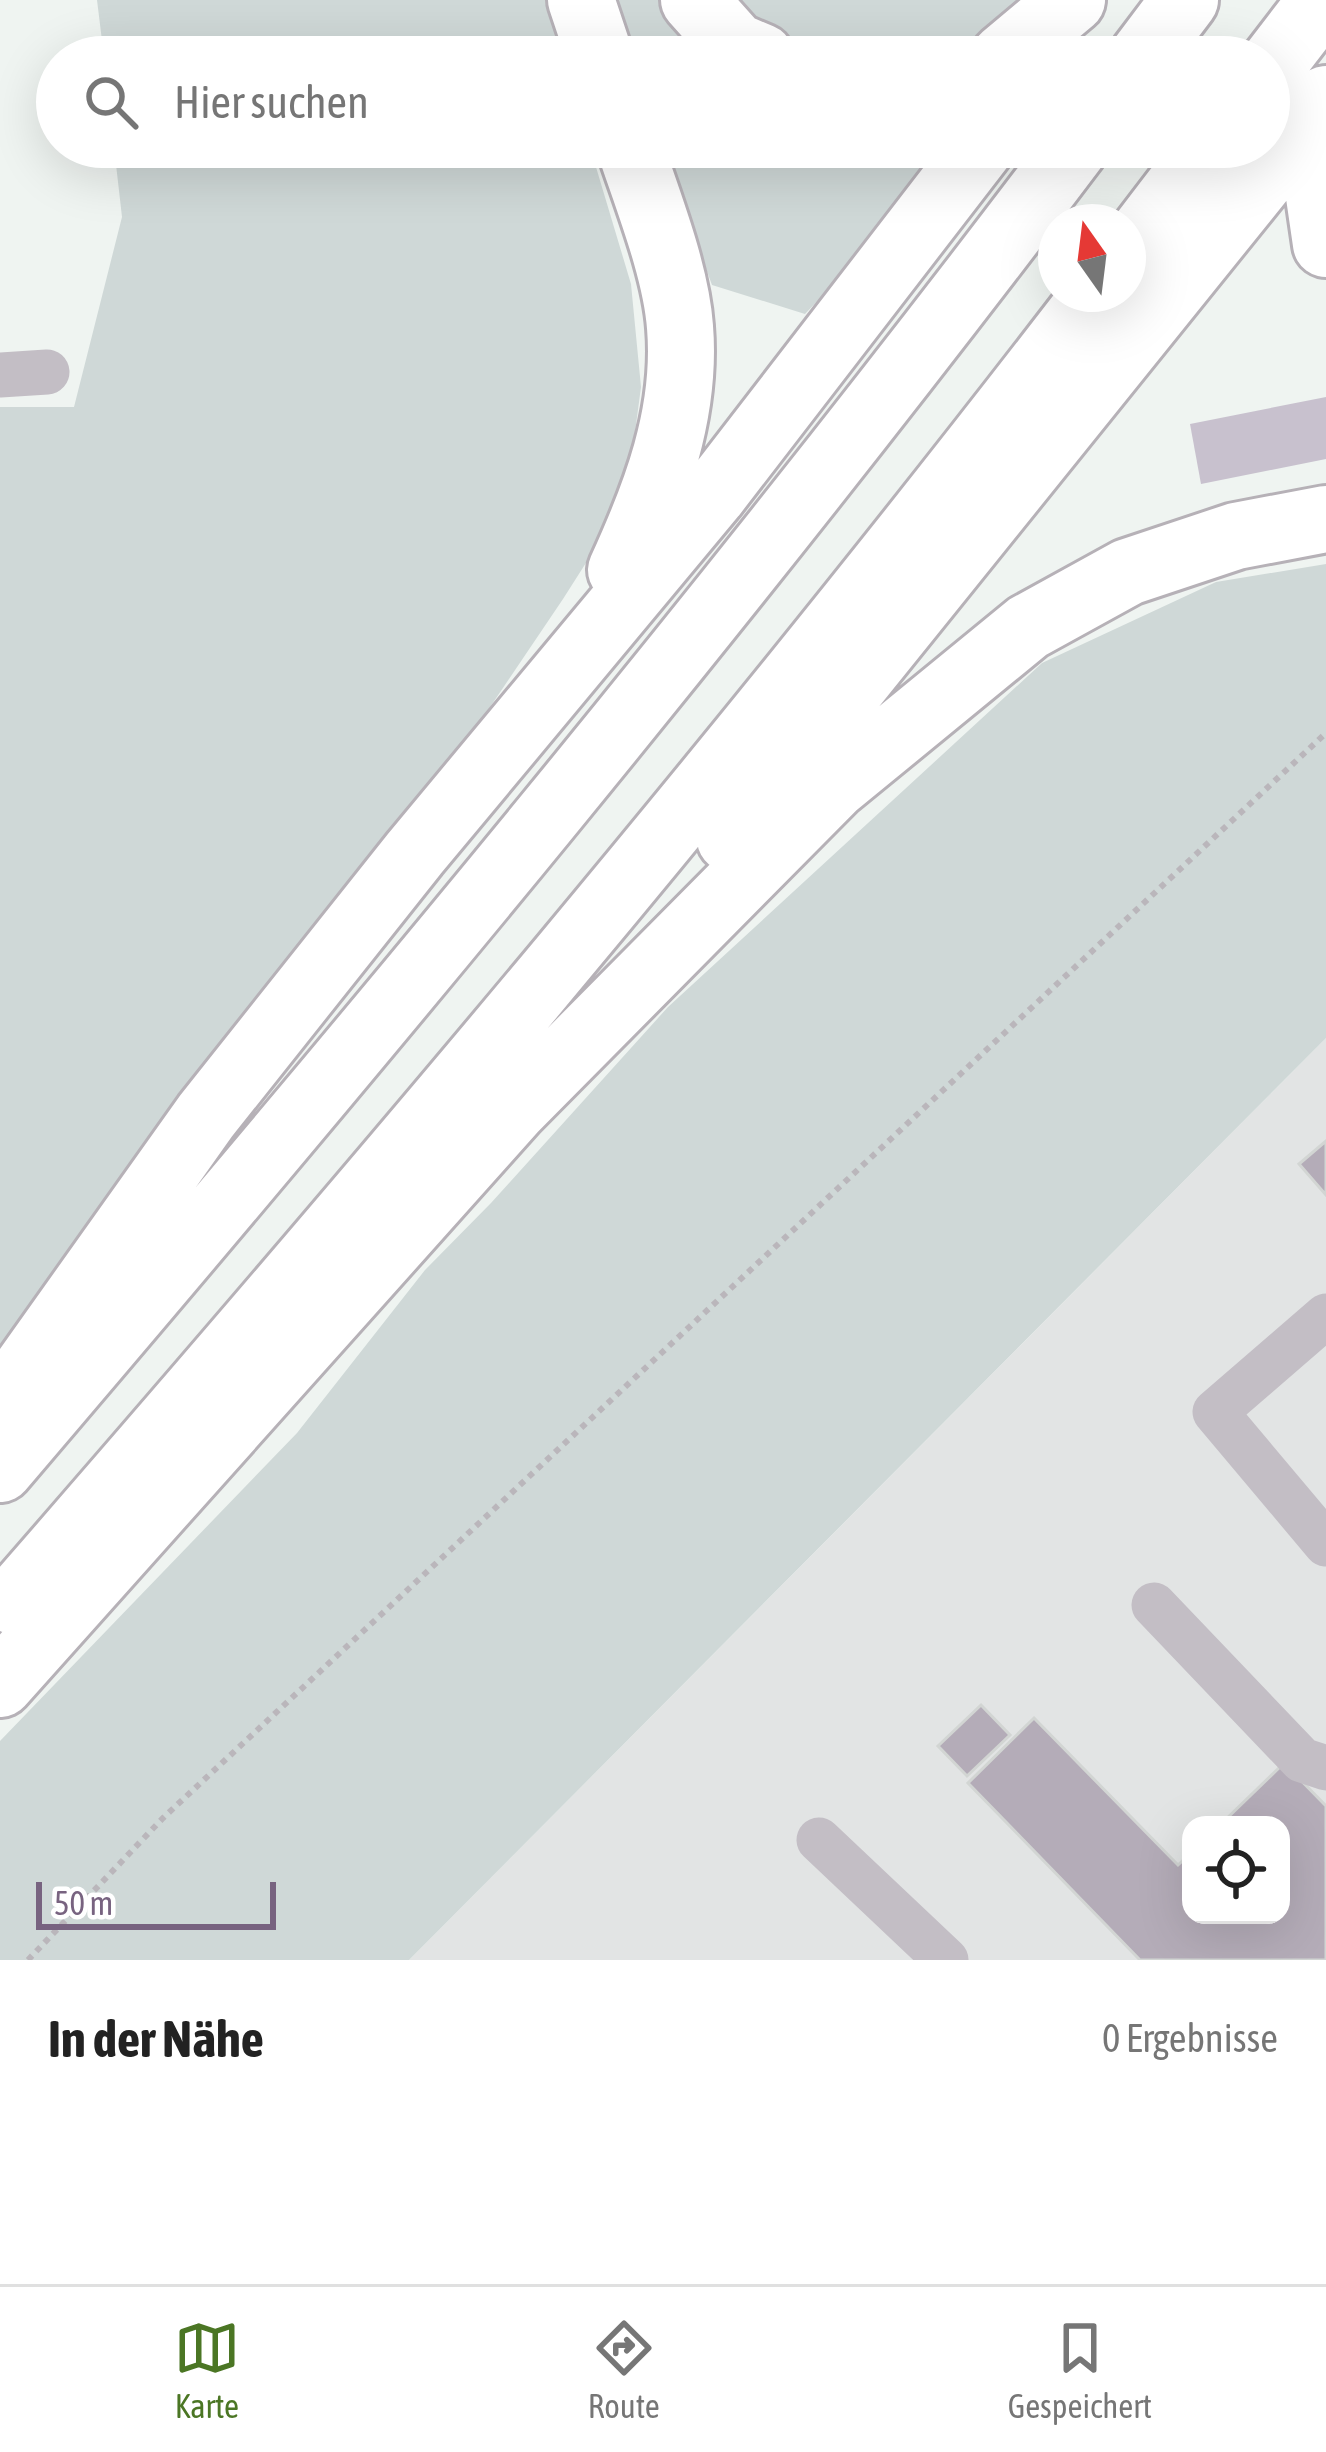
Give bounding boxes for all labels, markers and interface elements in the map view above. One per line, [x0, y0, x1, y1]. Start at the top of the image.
search box [36, 36, 1290, 168]
icon: search [78, 69, 144, 135]
text: Hier suchen [174, 76, 369, 128]
north arrow [1038, 204, 1146, 312]
map controls [1182, 1816, 1290, 1924]
button: locate [1182, 1816, 1290, 1924]
scale bar [36, 1876, 276, 1929]
text: 50 m [54, 1884, 113, 1922]
text: In der Nähe [48, 2009, 264, 2068]
text: 0 Ergebnisse [1102, 2016, 1278, 2060]
tab: Karte [174, 2315, 240, 2425]
tab: Route [588, 2315, 660, 2425]
tab: Gespeichert [1008, 2315, 1152, 2425]

